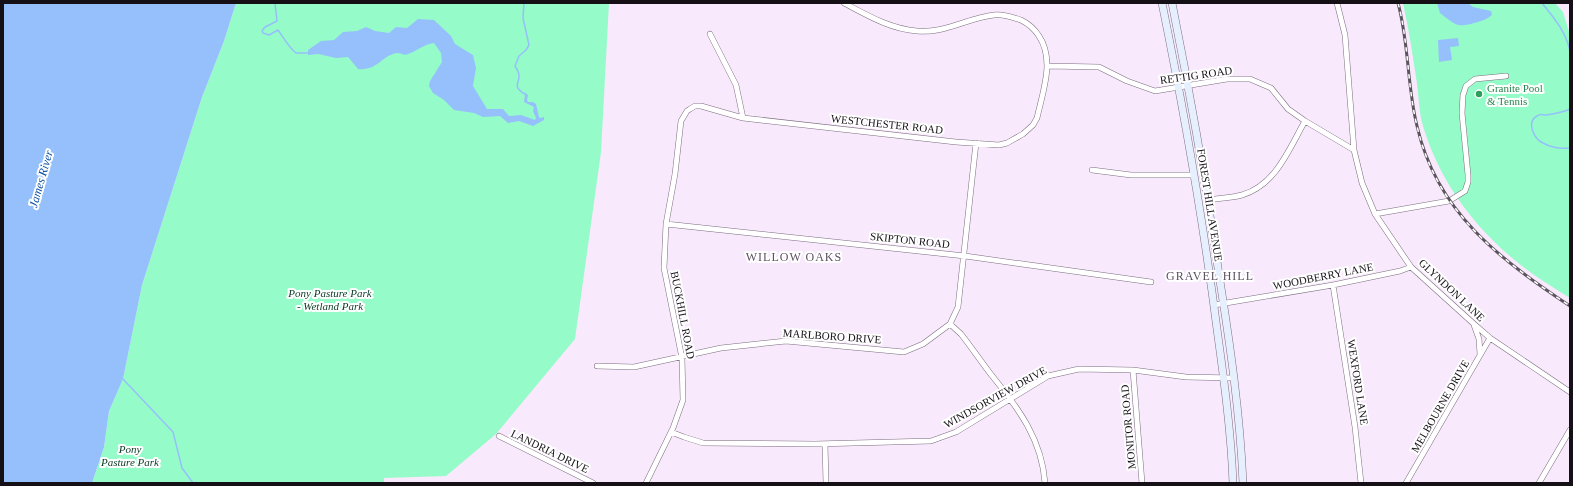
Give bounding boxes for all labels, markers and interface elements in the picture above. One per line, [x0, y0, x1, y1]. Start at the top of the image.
street label: RETTIG ROAD [1159, 64, 1233, 86]
place label: Granite Pool & Tennis [1487, 82, 1543, 107]
marker: Granite Pool & Tennis [1474, 89, 1484, 99]
street label: WESTCHESTER ROAD [830, 112, 944, 136]
water label: James River [26, 148, 56, 209]
street label: FOREST HILL AVENUE [1195, 148, 1225, 263]
street label: SKIPTON ROAD [870, 230, 951, 250]
district label: WILLOW OAKS [746, 250, 842, 264]
street label: GLYNDON LANE [1417, 257, 1488, 324]
street label: WOODBERRY LANE [1272, 260, 1374, 292]
district label: GRAVEL HILL [1166, 269, 1254, 283]
street label: BUCKHILL ROAD [669, 270, 697, 360]
park label: Pony Pasture Park - Wetland Park [287, 287, 373, 312]
street label: MARLBORO DRIVE [782, 327, 882, 345]
street label: WEXFORD LANE [1345, 338, 1371, 426]
street label: MELBOURNE DRIVE [1409, 357, 1472, 454]
street label: WINDSORVIEW DRIVE [942, 364, 1049, 430]
street label: MONITOR ROAD [1118, 384, 1138, 470]
street label: LANDRIA DRIVE [509, 427, 591, 475]
park label: Pony Pasture Park [100, 443, 160, 468]

